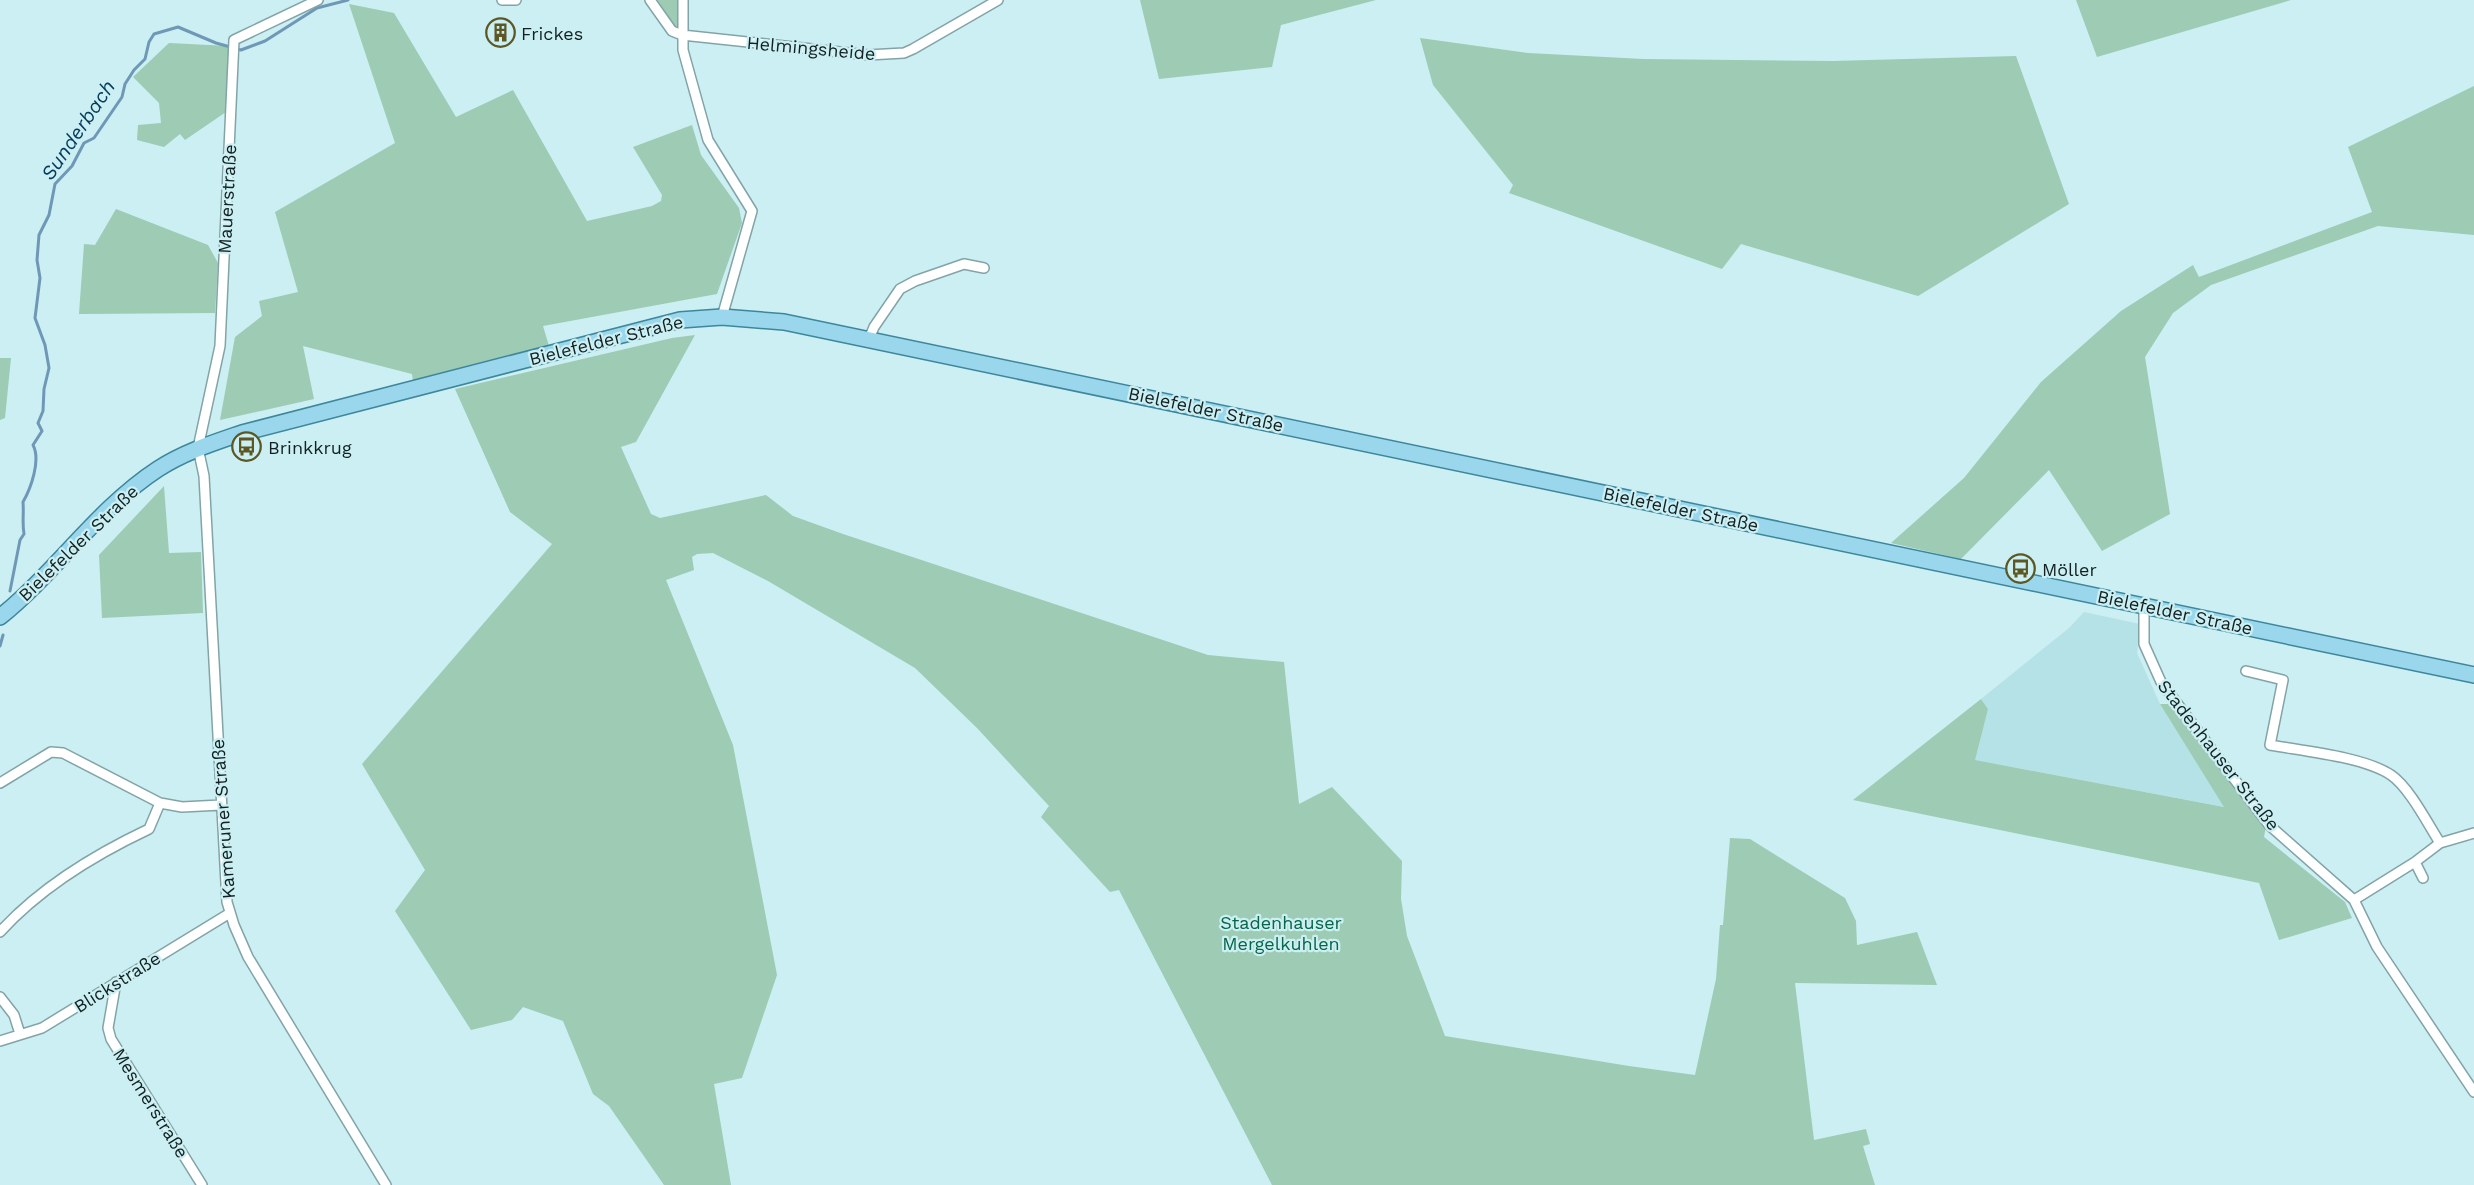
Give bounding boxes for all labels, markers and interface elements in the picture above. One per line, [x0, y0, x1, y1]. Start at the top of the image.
building icon: Frickes [484, 17, 516, 49]
place label: Frickes [521, 23, 583, 44]
street label: Helmingsheide [746, 32, 876, 64]
water label: Sunderbach [36, 75, 120, 185]
street label: Mauerstraße [214, 144, 240, 254]
street label: Bielefelder Straße [527, 311, 685, 369]
street label: Bielefelder Straße [1127, 382, 1285, 436]
bus stop icon: Brinkkrug [231, 431, 263, 463]
place label: Brinkkrug [268, 437, 352, 458]
street label: Bielefelder Straße [14, 481, 142, 605]
street label: Bielefelder Straße [1602, 482, 1760, 536]
bus stop icon: Möller [2005, 553, 2037, 585]
place label: Möller [2042, 559, 2097, 580]
street label: Bielefelder Straße [2096, 585, 2254, 639]
street label: Stadenhauser Straße [2154, 676, 2284, 834]
street label: Kameruner Straße [207, 738, 239, 900]
park label: Stadenhauser Mergelkuhlen [1220, 912, 1342, 954]
street label: Blickstraße [70, 947, 164, 1017]
street label: Mesmerstraße [109, 1044, 193, 1162]

